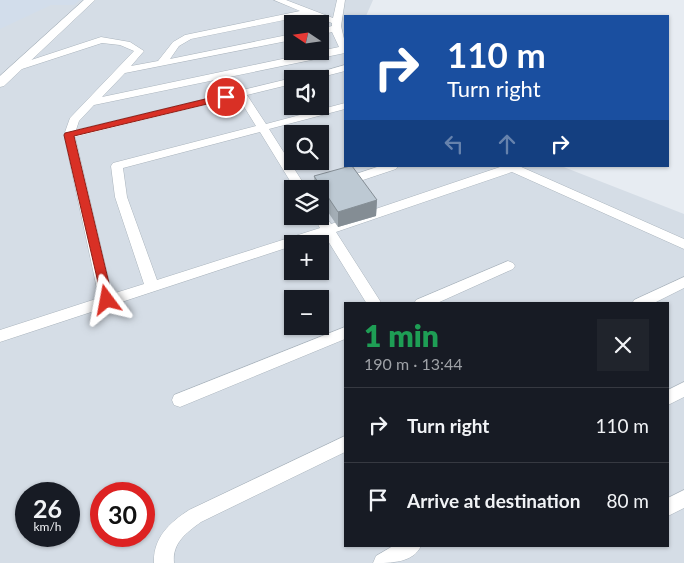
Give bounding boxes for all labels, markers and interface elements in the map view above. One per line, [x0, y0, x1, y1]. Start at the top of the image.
north arrow [284, 15, 329, 60]
map controls [284, 15, 329, 335]
text: 110 m [447, 33, 546, 75]
icon: right [364, 35, 429, 100]
button: sound [284, 70, 329, 115]
text: Turn right [447, 75, 541, 102]
pin [205, 76, 247, 118]
icon: arrive [212, 83, 240, 111]
button: search [284, 125, 329, 170]
icon: left [440, 130, 468, 158]
icon: ahead [493, 130, 521, 158]
icon: right [546, 130, 574, 158]
button: layers [284, 180, 329, 225]
button: + [284, 235, 329, 280]
position arrow [80, 273, 132, 325]
button: − [284, 290, 329, 335]
text: 1 min [364, 317, 439, 353]
button: close [597, 319, 649, 371]
text: 190 m · 13:44 [364, 354, 463, 373]
icon: right [364, 411, 392, 439]
text: Turn right [407, 414, 489, 437]
text: 110 m [595, 414, 649, 437]
speed limit sign: 30 [90, 482, 155, 547]
icon: arrive [364, 486, 392, 514]
text: Arrive at destination [407, 489, 580, 512]
text: 80 m [606, 489, 649, 512]
text: 26 [33, 493, 62, 523]
text: km/h [33, 519, 62, 534]

